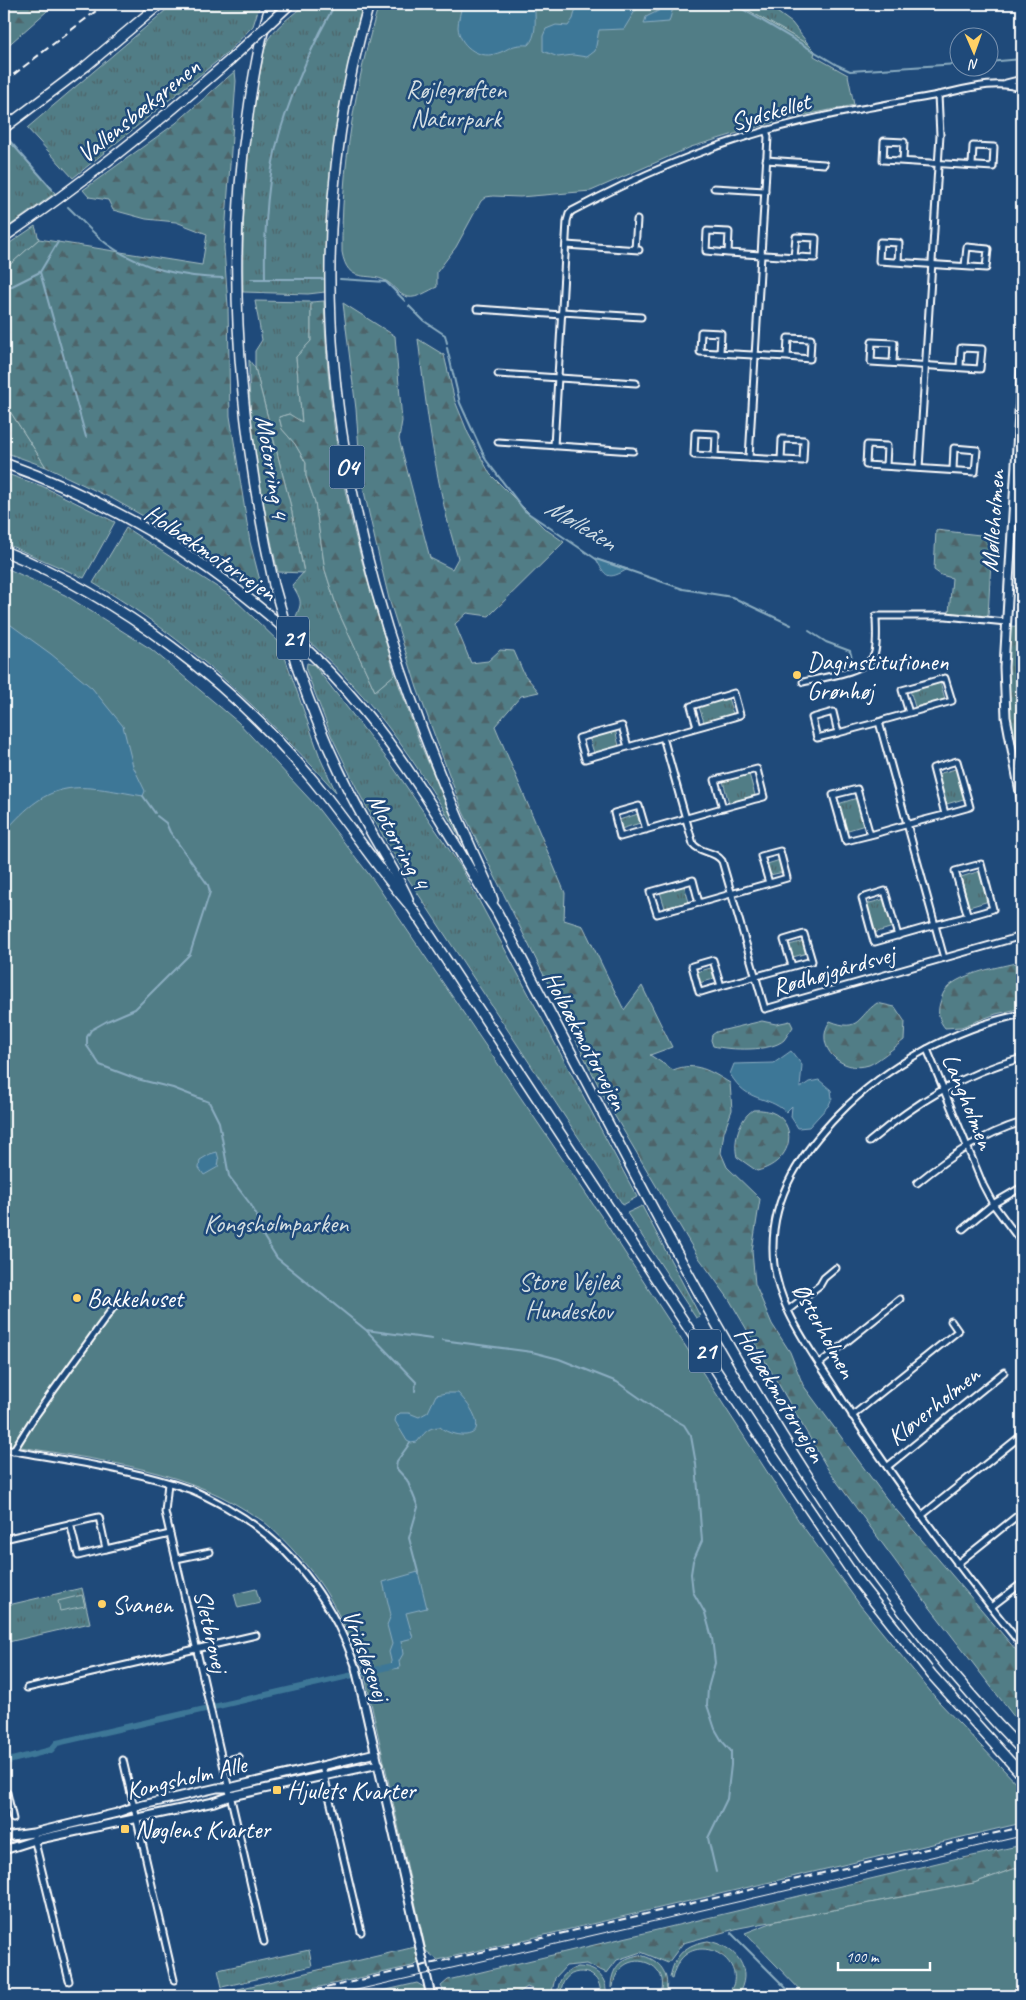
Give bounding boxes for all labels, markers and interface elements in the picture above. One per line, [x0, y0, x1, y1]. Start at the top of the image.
north arrow [948, 28, 998, 78]
street label: Vallensbækgrenen [71, 51, 207, 170]
text: N [967, 56, 979, 73]
park label: Røjlegrøften Naturpark [406, 74, 507, 135]
street label: Sydskellet [727, 85, 816, 139]
street label: Motorring 4 [248, 413, 296, 524]
road number: O4 [330, 446, 364, 488]
street label: Mølleholmen [973, 467, 1013, 573]
water label: Mølleåen [539, 491, 624, 559]
street label: Holbækmotorvejen [138, 497, 283, 609]
road number: 21 [277, 616, 309, 660]
place label: Daginstitutionen Grønhøj [807, 646, 949, 707]
marker: Daginstitutionen Grønhøj [791, 669, 803, 681]
street label: Motorring 4 [360, 788, 438, 897]
street label: Rødhøjgårdsvej [768, 937, 902, 1004]
street label: Holbækmotorvejen [535, 966, 635, 1116]
street label: Langholmen [934, 1049, 1002, 1156]
park label: Kongsholmparken [204, 1208, 349, 1240]
park label: Store Vejleå Hundeskov [519, 1266, 622, 1327]
street label: Østerholmen [785, 1277, 864, 1385]
place label: Bakkehuset [87, 1283, 186, 1315]
marker: Bakkehuset [71, 1292, 83, 1304]
street label: Holbækmotorvejen [727, 1321, 834, 1469]
road number: 21 [689, 1330, 721, 1372]
street label: Kløverholmen [881, 1358, 988, 1453]
street label: Sletbrovej [186, 1587, 237, 1678]
place label: Svanen [112, 1589, 174, 1621]
marker: Svanen [96, 1598, 108, 1610]
street label: Vridsløsevej [335, 1605, 398, 1708]
street label: Kongsholm Alle [123, 1748, 251, 1807]
place label: Hjulets Kvarter [287, 1775, 418, 1807]
marker: Hjulets Kvarter [271, 1784, 283, 1796]
place label: Nøglens Kvarter [135, 1814, 272, 1846]
marker: Nøglens Kvarter [119, 1823, 131, 1835]
scale bar [838, 1940, 931, 1972]
text: 100 m [846, 1948, 880, 1967]

